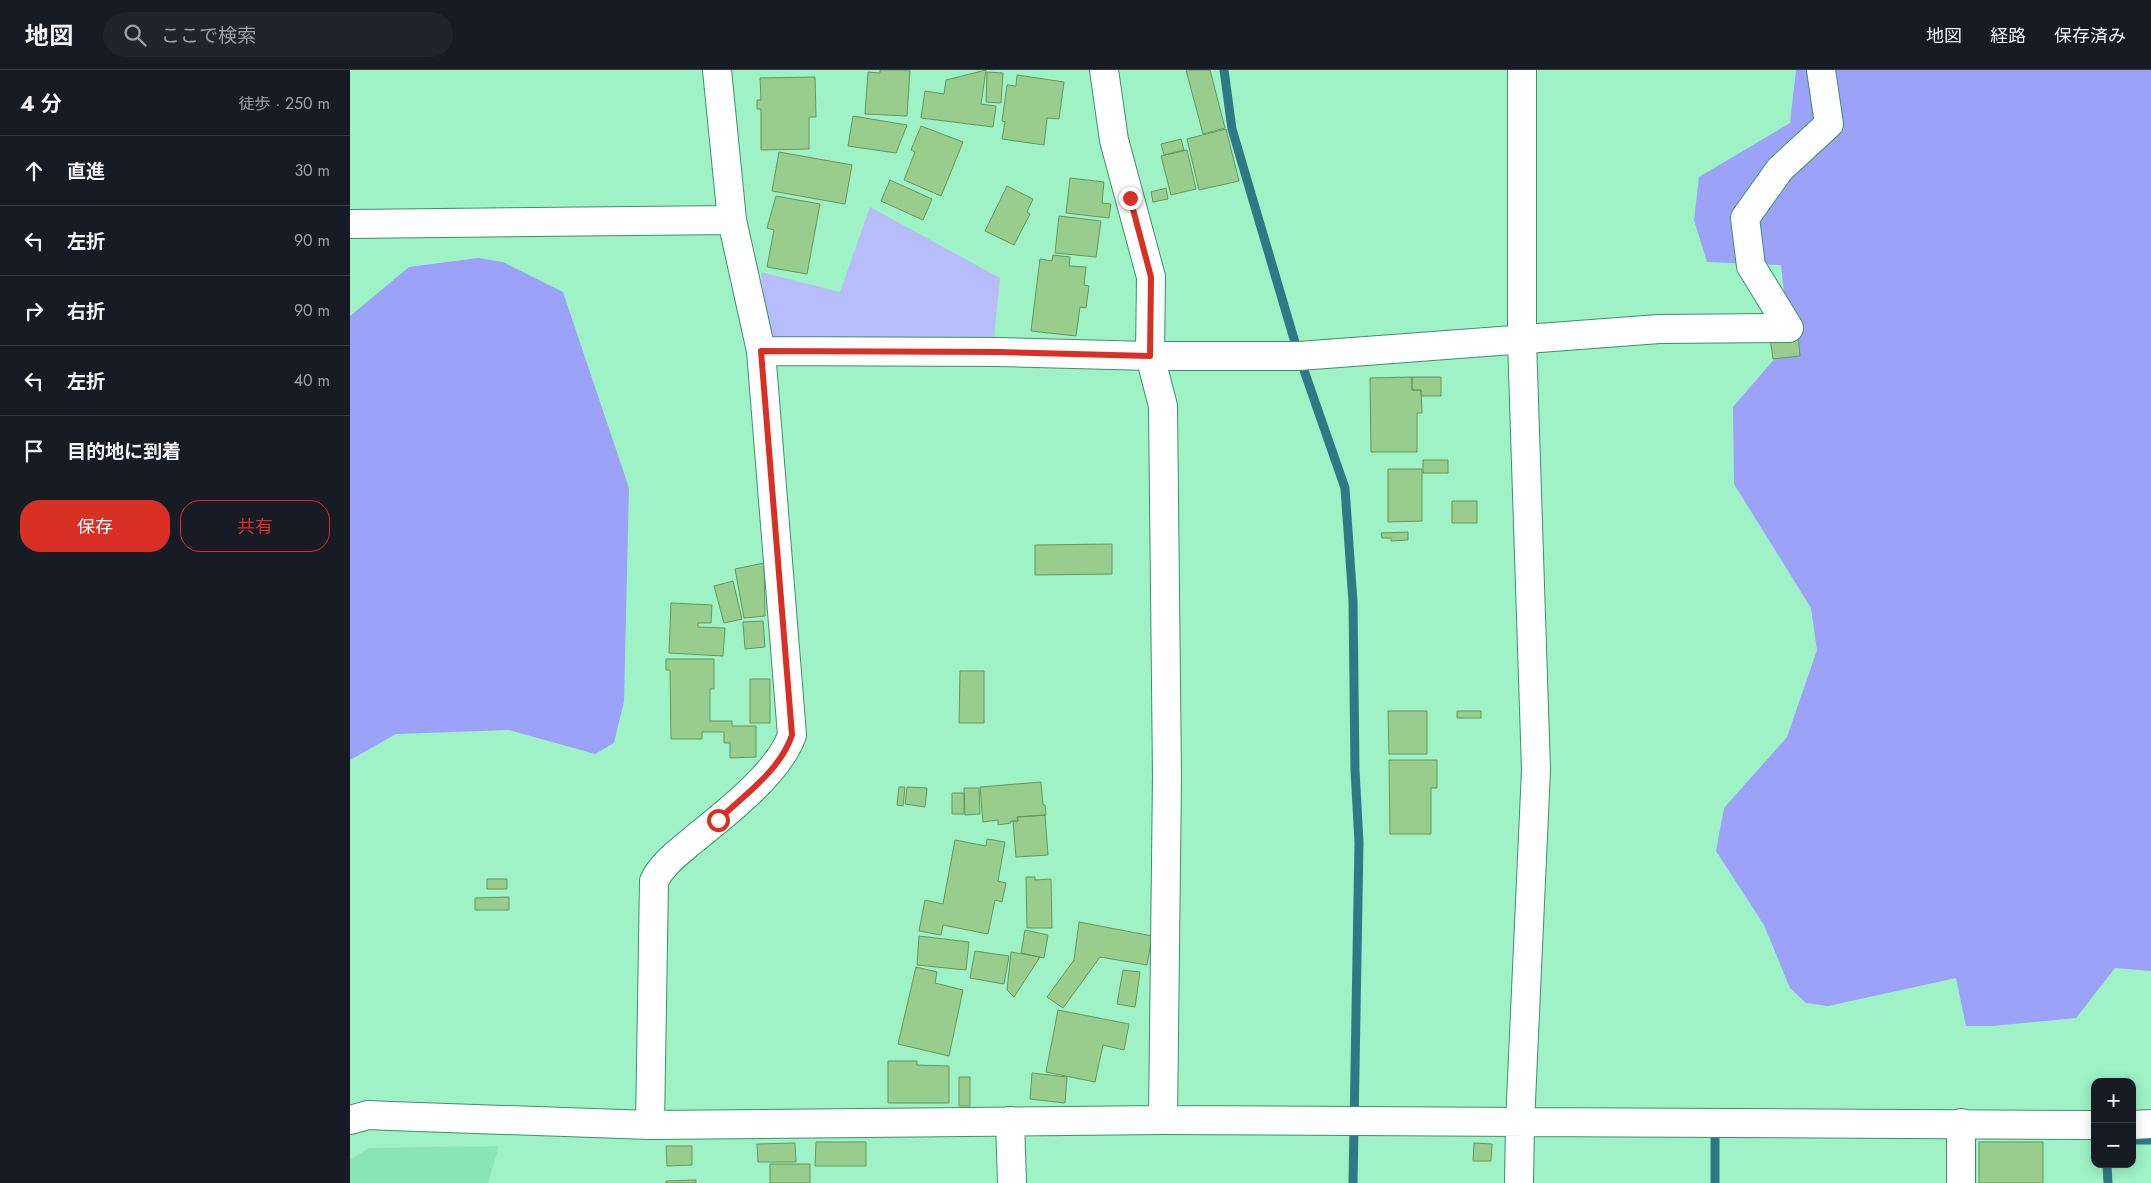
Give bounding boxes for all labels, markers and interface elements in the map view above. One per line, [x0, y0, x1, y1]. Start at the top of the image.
search box [103, 12, 453, 57]
text: 地図 [25, 18, 73, 53]
icon: search [121, 21, 149, 49]
text: ここで検索 [161, 22, 256, 49]
text: 地図 [1926, 23, 1962, 49]
text: 経路 [1990, 23, 2026, 49]
text: 保存済み [2054, 23, 2126, 49]
text: 4 分 [20, 89, 62, 119]
text: 徒歩 · 250 m [239, 92, 330, 115]
icon: ahead [20, 157, 48, 185]
text: 直進 [67, 158, 105, 185]
text: 30 m [294, 159, 330, 182]
route end [1119, 187, 1142, 210]
icon: left [20, 227, 48, 255]
text: 左折 [67, 228, 105, 255]
text: 90 m [294, 229, 330, 252]
icon: right [20, 297, 48, 325]
text: 右折 [67, 298, 105, 325]
text: 90 m [294, 299, 330, 322]
icon: left [20, 367, 48, 395]
text: 左折 [67, 368, 105, 395]
text: 40 m [294, 369, 330, 392]
icon: arrive [20, 437, 48, 465]
text: 目的地に到着 [67, 438, 181, 465]
button: 保存 [20, 500, 170, 552]
button: 共有 [180, 500, 330, 552]
route start [707, 809, 730, 832]
map controls [2091, 1078, 2136, 1168]
button: + [2091, 1078, 2136, 1123]
button: − [2091, 1123, 2136, 1168]

